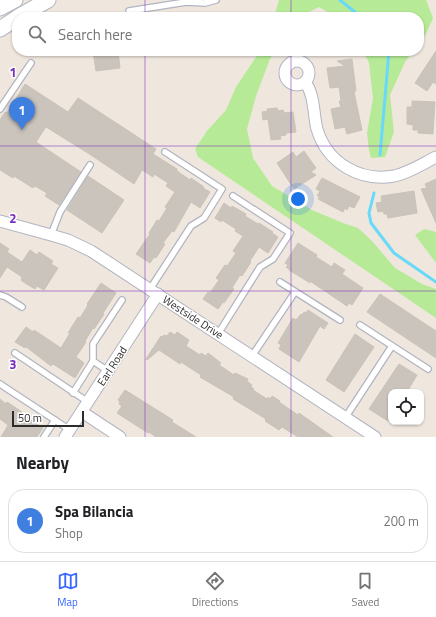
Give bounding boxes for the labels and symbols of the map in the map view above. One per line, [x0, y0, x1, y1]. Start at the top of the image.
text: 1 [9, 62, 17, 82]
pin: 1 [9, 97, 35, 130]
your location [288, 189, 308, 209]
text: 2 [9, 208, 17, 228]
street label: Westside Drive [160, 291, 227, 343]
street label: Earl Road [93, 343, 131, 389]
text: 3 [9, 354, 17, 374]
scale bar [12, 409, 84, 428]

